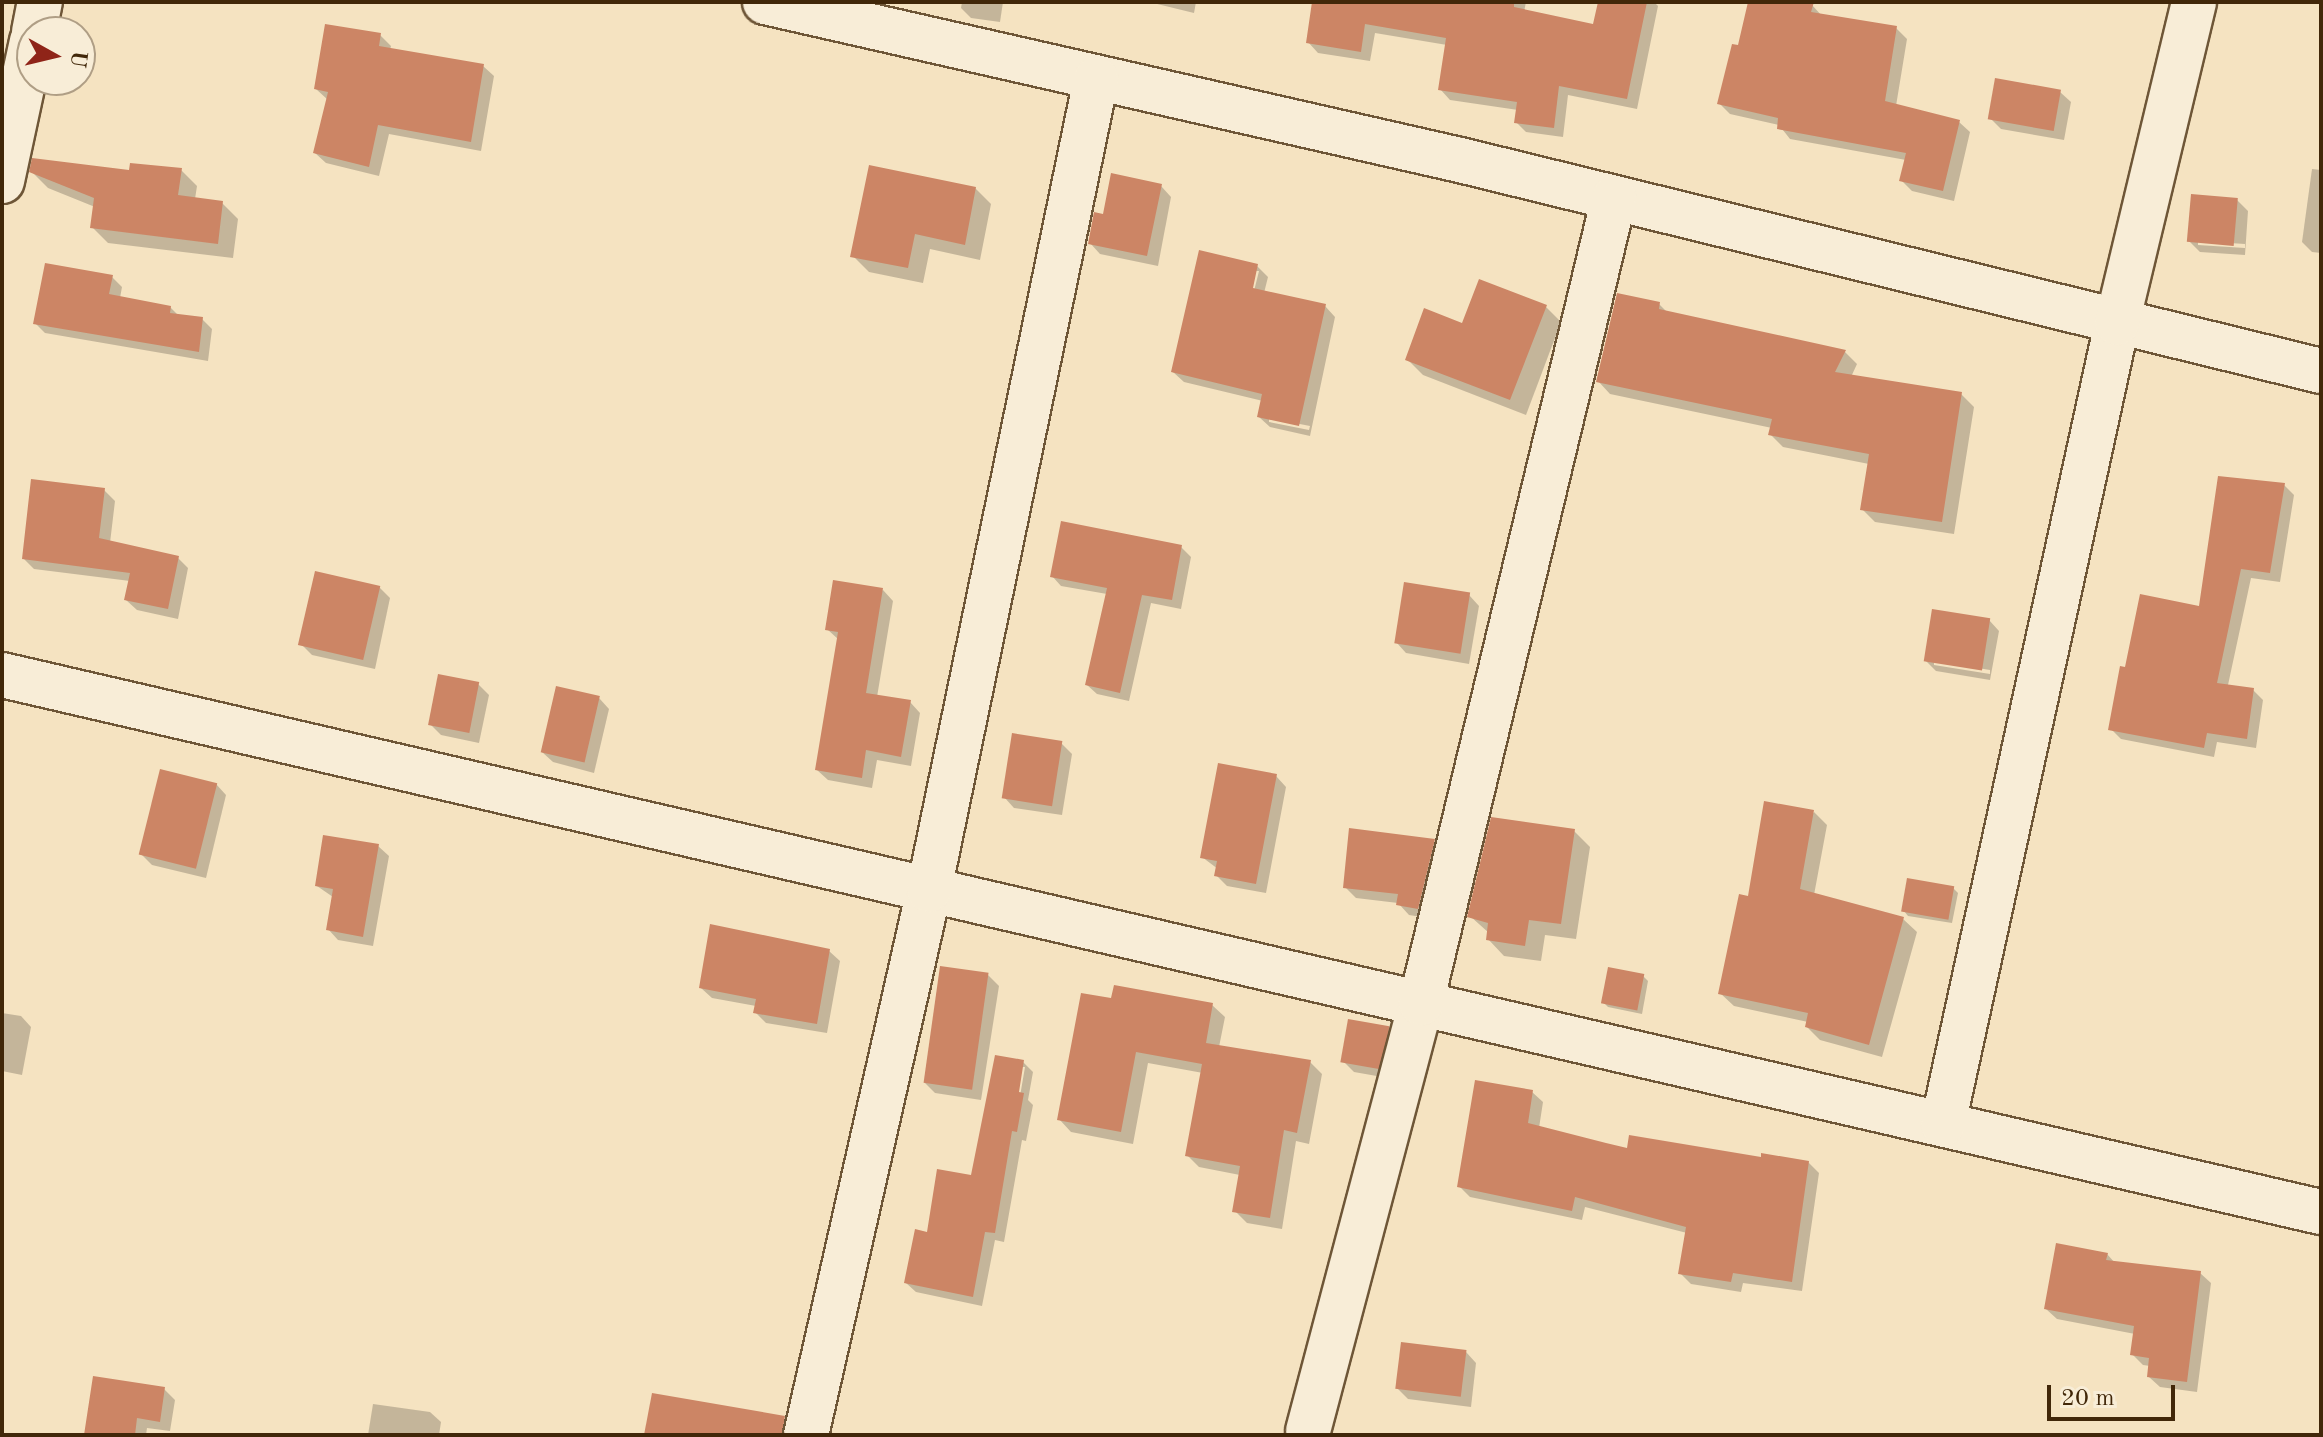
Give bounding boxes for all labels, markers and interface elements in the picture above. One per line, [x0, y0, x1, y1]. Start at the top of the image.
north arrow [16, 16, 96, 96]
text: U [66, 49, 90, 69]
scale bar [2051, 1369, 2179, 1419]
text: 20 m [2061, 1387, 2115, 1411]

